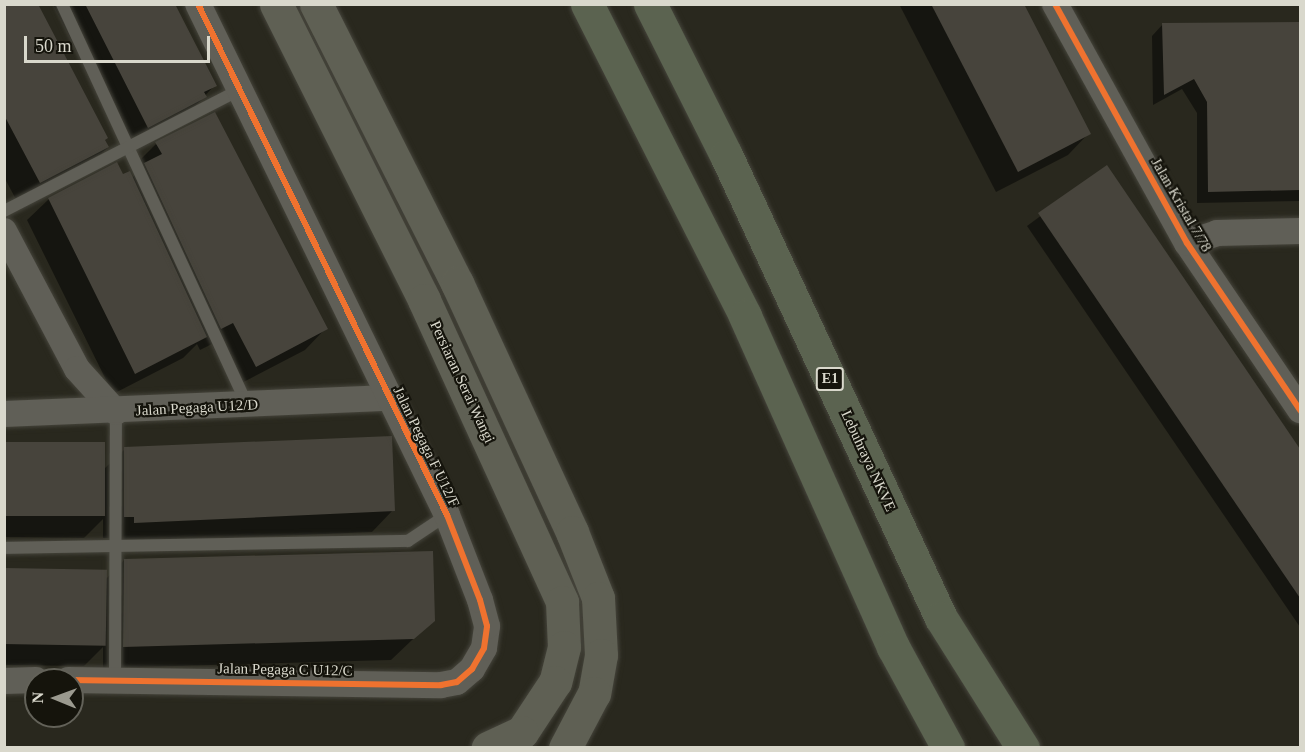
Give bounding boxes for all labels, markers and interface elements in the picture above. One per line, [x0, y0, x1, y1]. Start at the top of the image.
scale bar [27, 24, 213, 62]
text: 50 m [35, 36, 72, 56]
street label: Jalan Kristal 7/78 [1147, 155, 1215, 255]
street label: Persiaran Serai Wangi [426, 318, 498, 446]
road number: E1 [815, 368, 845, 390]
street label: Jalan Pegaga F U12/F [389, 384, 463, 510]
street label: Jalan Pegaga U12/D [135, 396, 259, 420]
street label: Lebuhraya NKVE [837, 408, 899, 514]
street label: Jalan Pegaga C U12/C [217, 660, 353, 680]
north arrow [24, 668, 84, 728]
text: N [29, 692, 46, 704]

